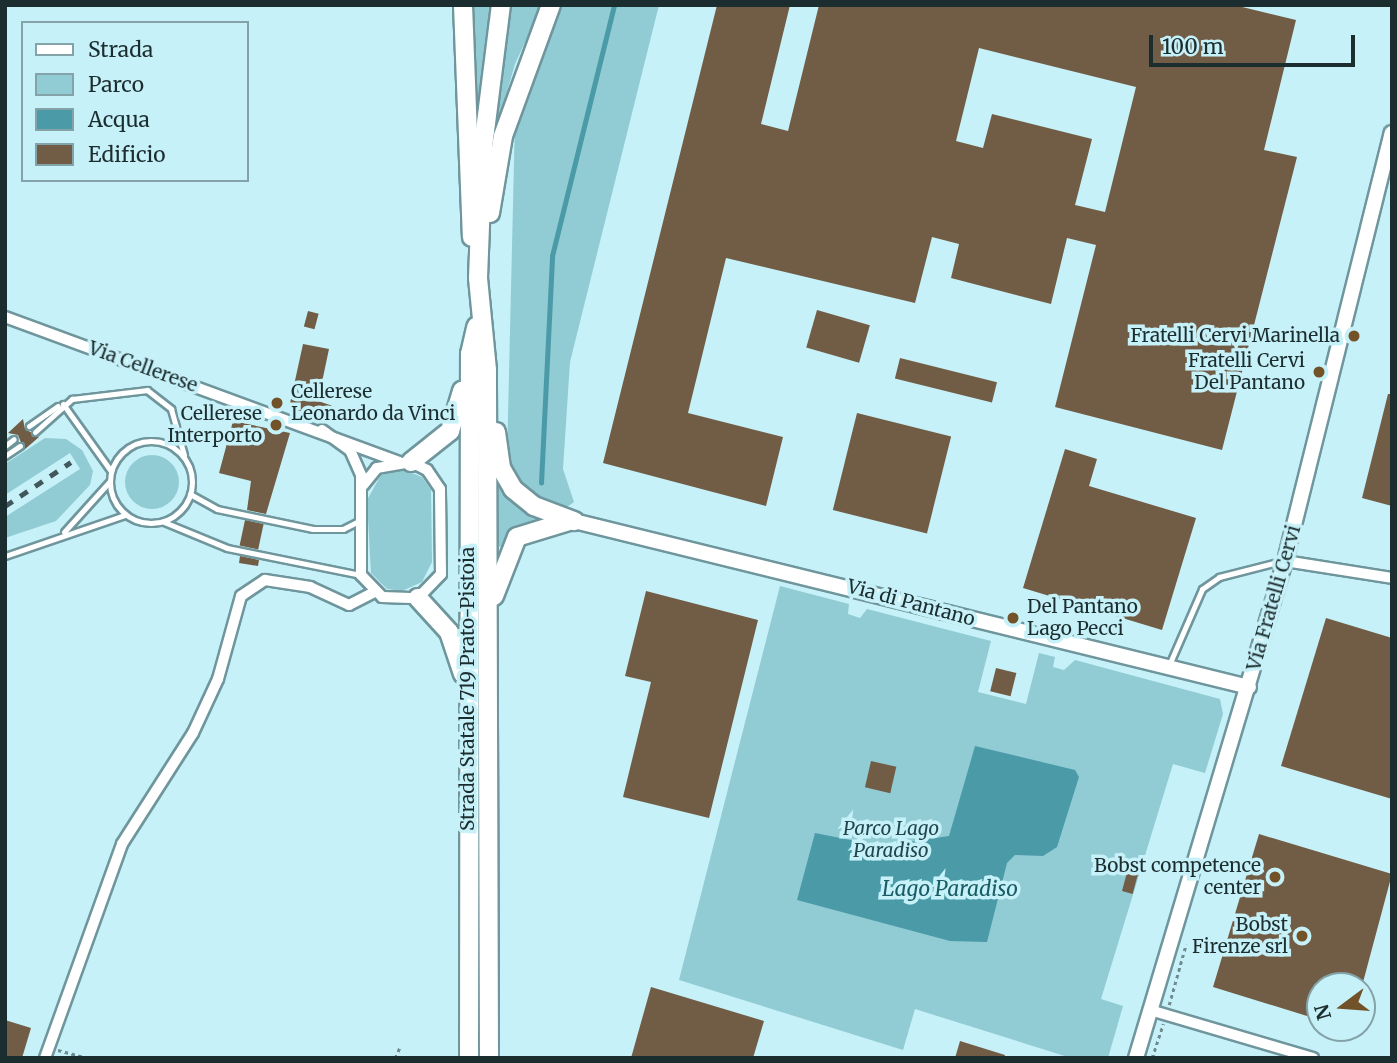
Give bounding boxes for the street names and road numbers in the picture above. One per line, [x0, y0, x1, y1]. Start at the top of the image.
street label: Via Cellerese [85, 337, 201, 397]
street label: Via Fratelli Cervi [1242, 523, 1306, 673]
street label: Strada Statale 719 Prato-Pistoia [457, 547, 479, 831]
street label: Via di Pantano [845, 575, 977, 631]

